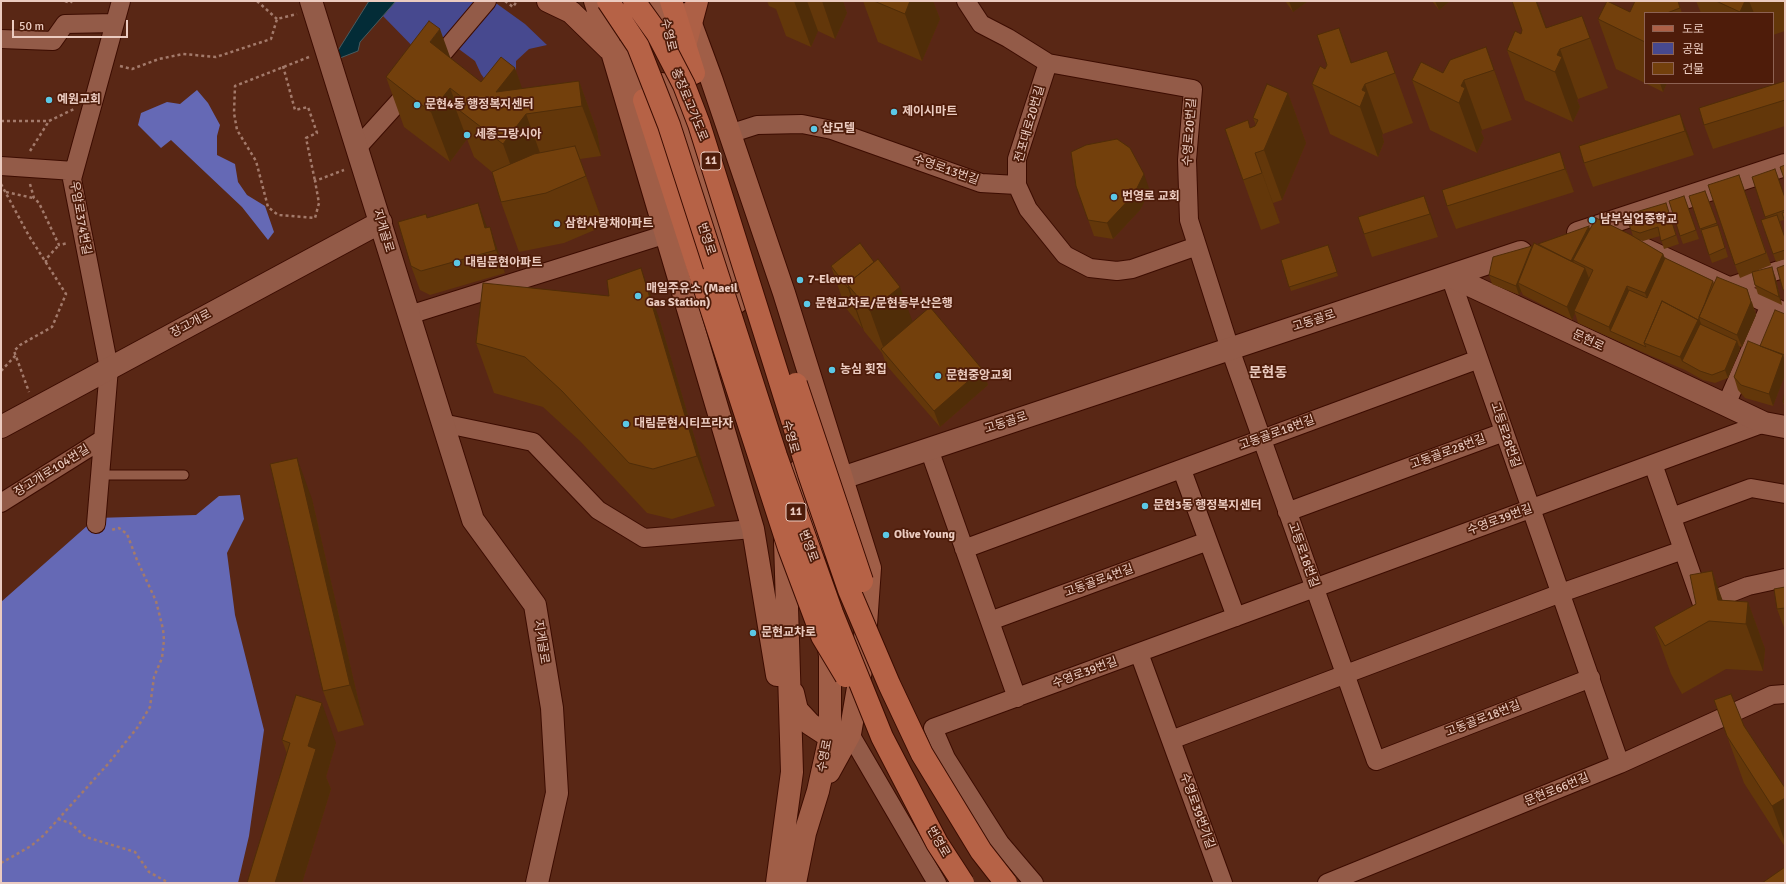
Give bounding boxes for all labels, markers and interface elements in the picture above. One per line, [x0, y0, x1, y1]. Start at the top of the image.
scale bar [14, 12, 130, 38]
legend [1644, 12, 1774, 84]
street label: 수영로 [657, 17, 679, 53]
text: 50 m [19, 19, 44, 34]
text: 도로 [1682, 22, 1704, 37]
text: 공원 [1682, 42, 1704, 57]
text: 건물 [1682, 62, 1704, 77]
street label: 충장로고가도로 [668, 66, 710, 144]
street label: 전포대로20번길 [1012, 84, 1048, 164]
place label: 예원교회 [57, 93, 101, 107]
marker: 예원교회 [44, 95, 54, 105]
place label: 문현4동 행정복지센터 [425, 98, 533, 112]
street label: 수영로20번길 [1180, 98, 1200, 166]
marker: 문현4동 행정복지센터 [412, 100, 422, 110]
place label: 제이시마트 [902, 105, 957, 119]
marker: 제이시마트 [889, 107, 899, 117]
place label: 샵모텔 [822, 122, 855, 136]
marker: 샵모텔 [809, 124, 819, 134]
place label: 세종그랑시아 [475, 128, 541, 142]
marker: 세종그랑시아 [462, 130, 472, 140]
road number: 11 [701, 152, 721, 170]
street label: 수영로13번길 [911, 152, 981, 188]
street label: 우암로374번길 [66, 180, 94, 256]
place label: 번영로 교회 [1122, 190, 1180, 204]
marker: 번영로 교회 [1109, 192, 1119, 202]
street label: 지게골로 [370, 208, 396, 254]
place label: 남부실업중학교 [1600, 213, 1677, 227]
marker: 남부실업중학교 [1587, 215, 1597, 225]
place label: 삼한사랑채아파트 [565, 217, 653, 231]
marker: 삼한사랑채아파트 [552, 219, 562, 229]
street label: 번영로 [694, 221, 718, 257]
place label: 대림문현아파트 [465, 256, 542, 270]
marker: 대림문현아파트 [452, 258, 462, 268]
place label: 7-Eleven [808, 273, 854, 287]
marker: 7-Eleven [795, 275, 805, 285]
place label: 매일주유소 (Maeil Gas Station) [646, 282, 738, 310]
marker: 매일주유소 (Maeil Gas Station) [633, 291, 643, 301]
place label: 문현교차로/문현동부산은행 [815, 297, 953, 311]
marker: 문현교차로/문현동부산은행 [802, 299, 812, 309]
street label: 장고개로 [168, 307, 214, 341]
street label: 고동골로 [1291, 307, 1337, 335]
street label: 문현로 [1570, 327, 1606, 355]
place label: 농심 횟집 [840, 363, 887, 377]
marker: 농심 횟집 [827, 365, 837, 375]
district label: 문현동 [1249, 365, 1287, 381]
place label: 문현중앙교회 [946, 369, 1012, 383]
marker: 문현중앙교회 [933, 371, 943, 381]
street label: 고등로28번길 [1487, 400, 1523, 470]
street label: 고동골로 [983, 409, 1029, 437]
street label: 고동골로18번길 [1237, 413, 1317, 453]
place label: 대림문현시티프라자 [634, 417, 733, 431]
marker: 대림문현시티프라자 [621, 419, 631, 429]
street label: 수영로 [779, 419, 801, 455]
street label: 고동골로28번길 [1408, 432, 1488, 472]
street label: 장고개로104번길 [12, 442, 92, 500]
place label: 문현3동 행정복지센터 [1153, 499, 1261, 513]
marker: 문현3동 행정복지센터 [1140, 501, 1150, 511]
street label: 수영로39번길 [1466, 502, 1534, 538]
road number: 11 [786, 503, 806, 521]
street label: 고등로18번길 [1285, 521, 1321, 589]
street label: 번영로 [796, 528, 820, 564]
place label: Olive Young [894, 528, 955, 542]
marker: Olive Young [881, 530, 891, 540]
street label: 고동골로4번길 [1062, 562, 1136, 600]
street label: 지게골로 [530, 619, 552, 665]
place label: 문현교차로 [761, 626, 816, 640]
marker: 문현교차로 [748, 628, 758, 638]
street label: 수영로39번길 [1051, 655, 1119, 691]
street label: 고동골로18번길 [1443, 698, 1523, 740]
street label: 수영로 [815, 738, 835, 774]
street label: 수영로39번가길 [1177, 771, 1217, 851]
street label: 문현로66번길 [1523, 771, 1591, 809]
street label: 번영로 [923, 824, 953, 860]

